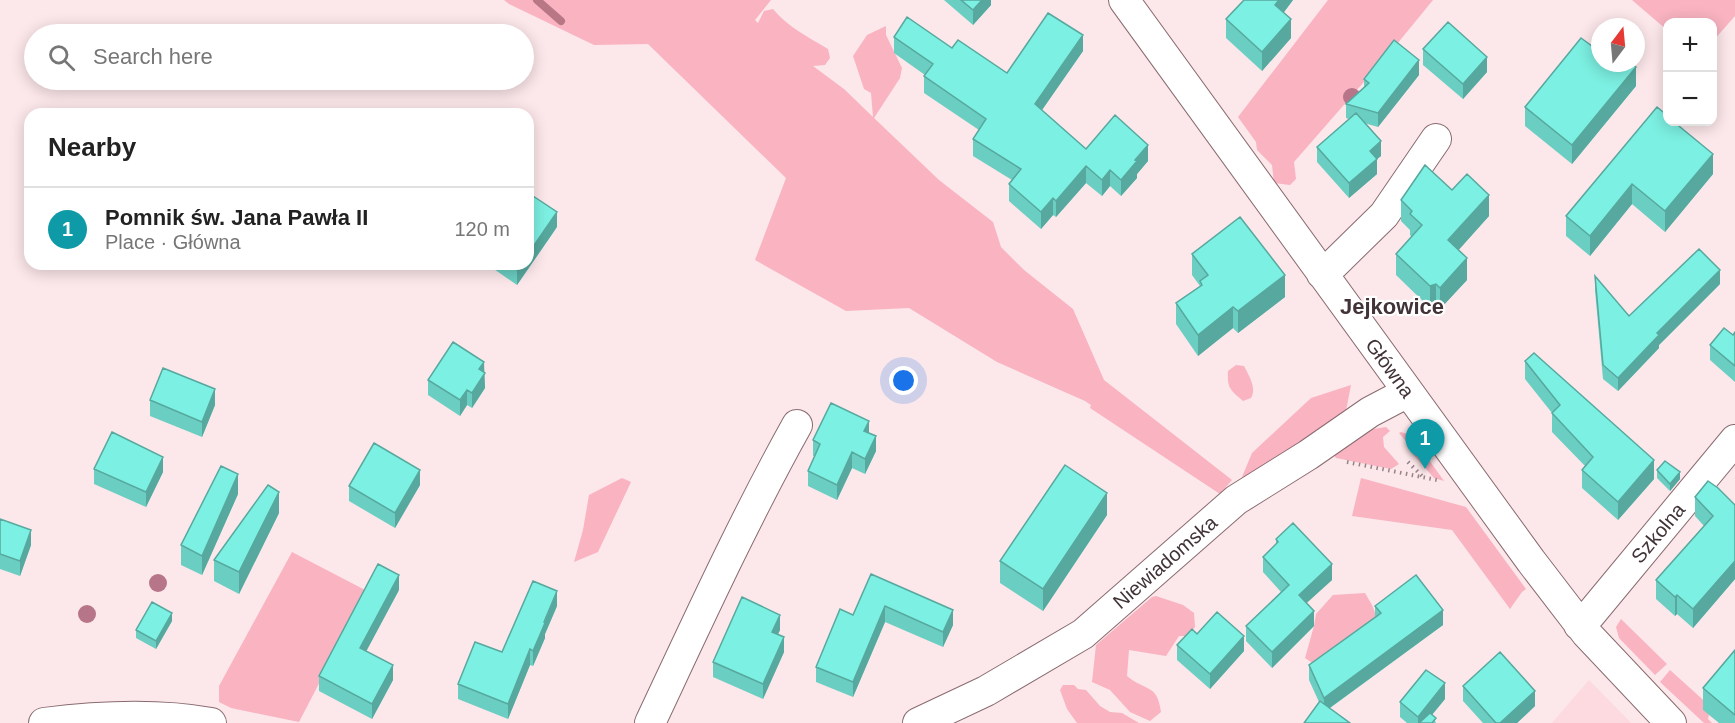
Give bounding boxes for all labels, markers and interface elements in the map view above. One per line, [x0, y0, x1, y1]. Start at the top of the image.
north arrow [1591, 18, 1645, 72]
map controls [1663, 18, 1717, 126]
button: + [1663, 18, 1717, 72]
search box [24, 24, 534, 90]
icon: search [45, 41, 78, 74]
text: Search here [93, 44, 213, 69]
button: − [1663, 72, 1717, 126]
text: Nearby [48, 132, 136, 162]
text: Pomnik św. Jana Pawła II [105, 205, 368, 230]
text: 1 [62, 218, 73, 240]
text: 120 m [454, 218, 510, 240]
text: Place · Główna [105, 231, 241, 253]
district label: Jejkowice [1340, 294, 1444, 319]
street label: Główna [1361, 334, 1419, 403]
your location [889, 366, 918, 395]
pin: 1 [1406, 420, 1444, 469]
street label: Szkolna [1627, 498, 1690, 567]
street label: Niewiadomska [1109, 510, 1222, 613]

